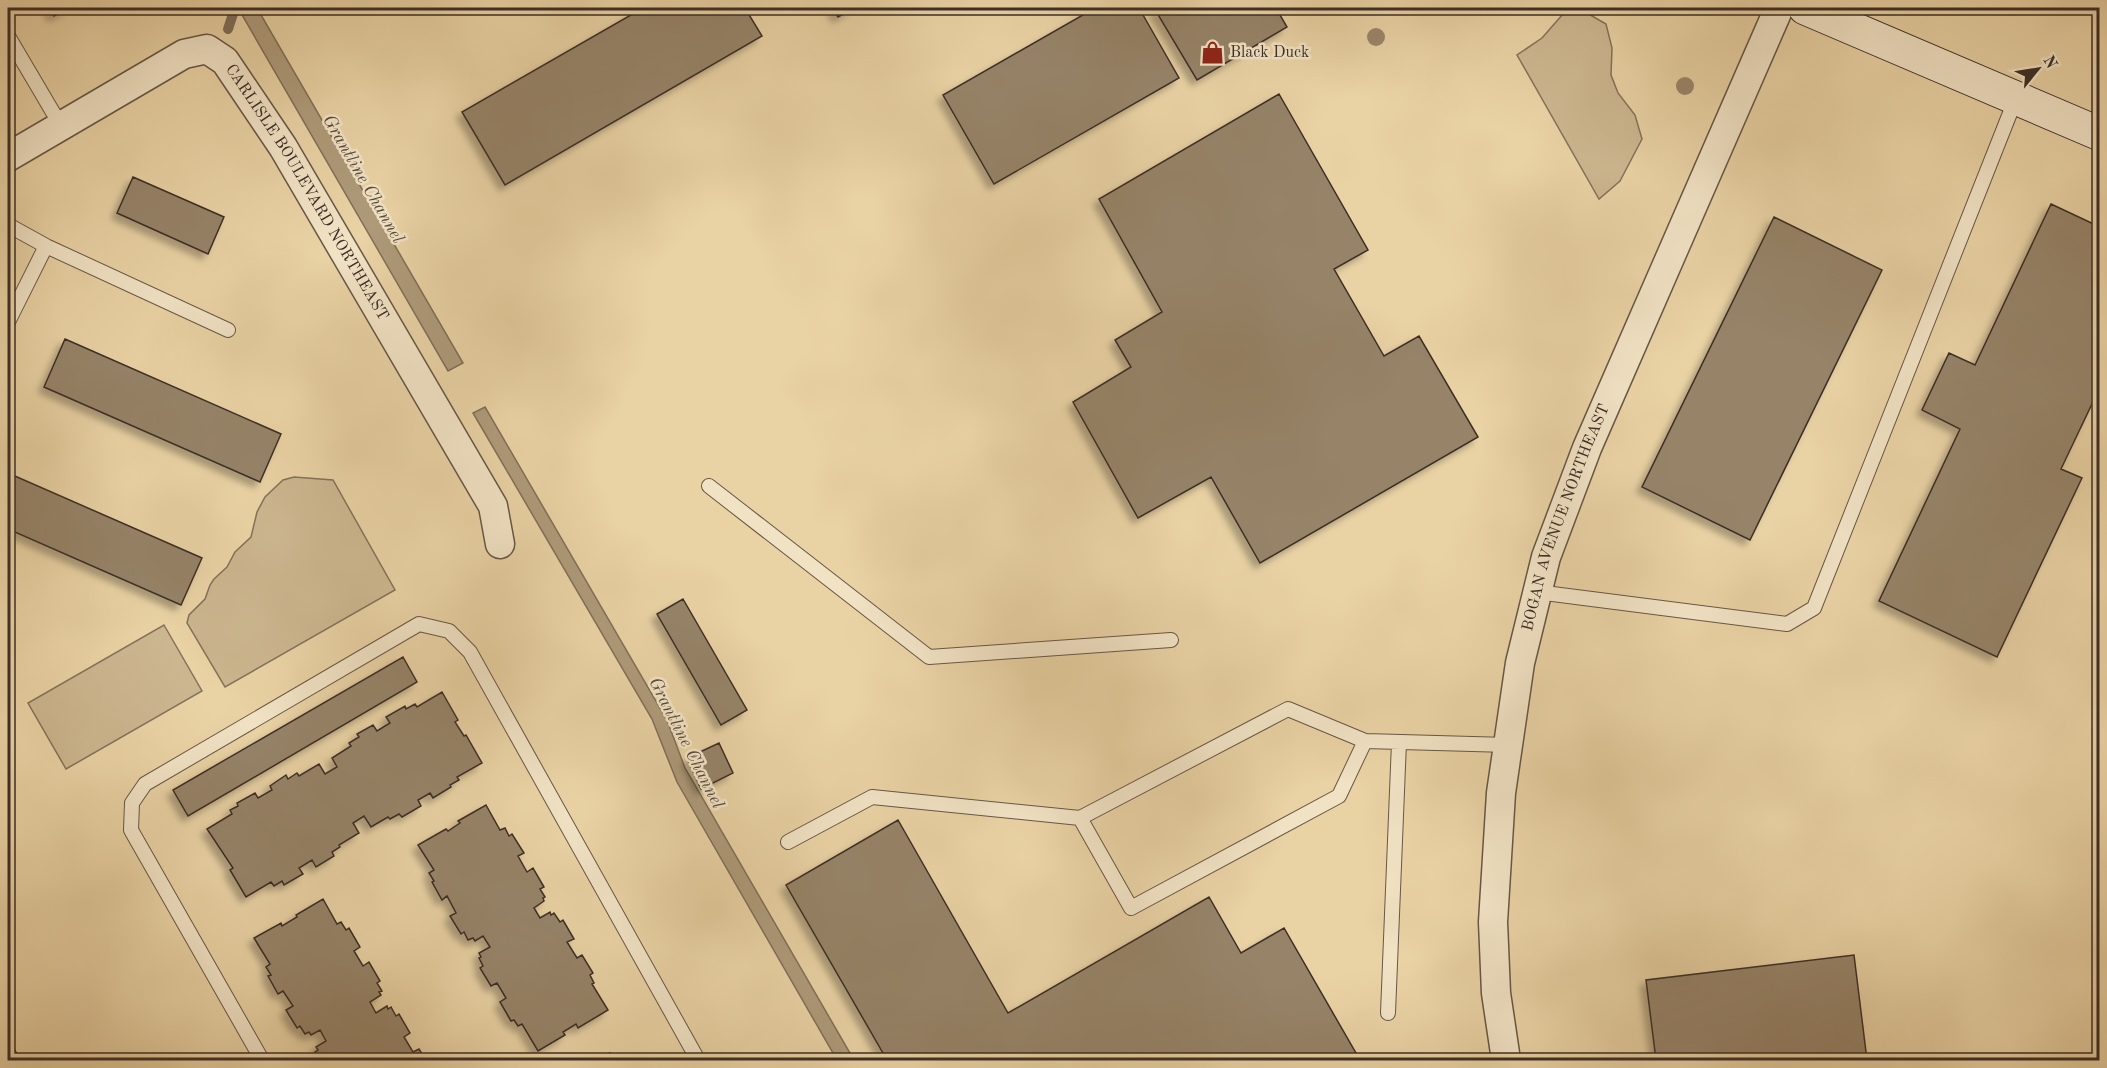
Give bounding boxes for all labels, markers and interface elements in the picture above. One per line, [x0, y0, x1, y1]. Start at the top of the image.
north arrow [2008, 39, 2068, 99]
shop icon: Black Duck [1199, 40, 1225, 66]
place label: Black Duck [1230, 45, 1309, 61]
text: N [2039, 53, 2060, 72]
street label: CARLISLE BOULEVARD NORTHEAST [222, 62, 391, 324]
water label: Grantline Channel [319, 112, 407, 247]
street label: BOGAN AVENUE NORTHEAST [1520, 402, 1613, 633]
water label: Grantline Channel [645, 674, 727, 812]

